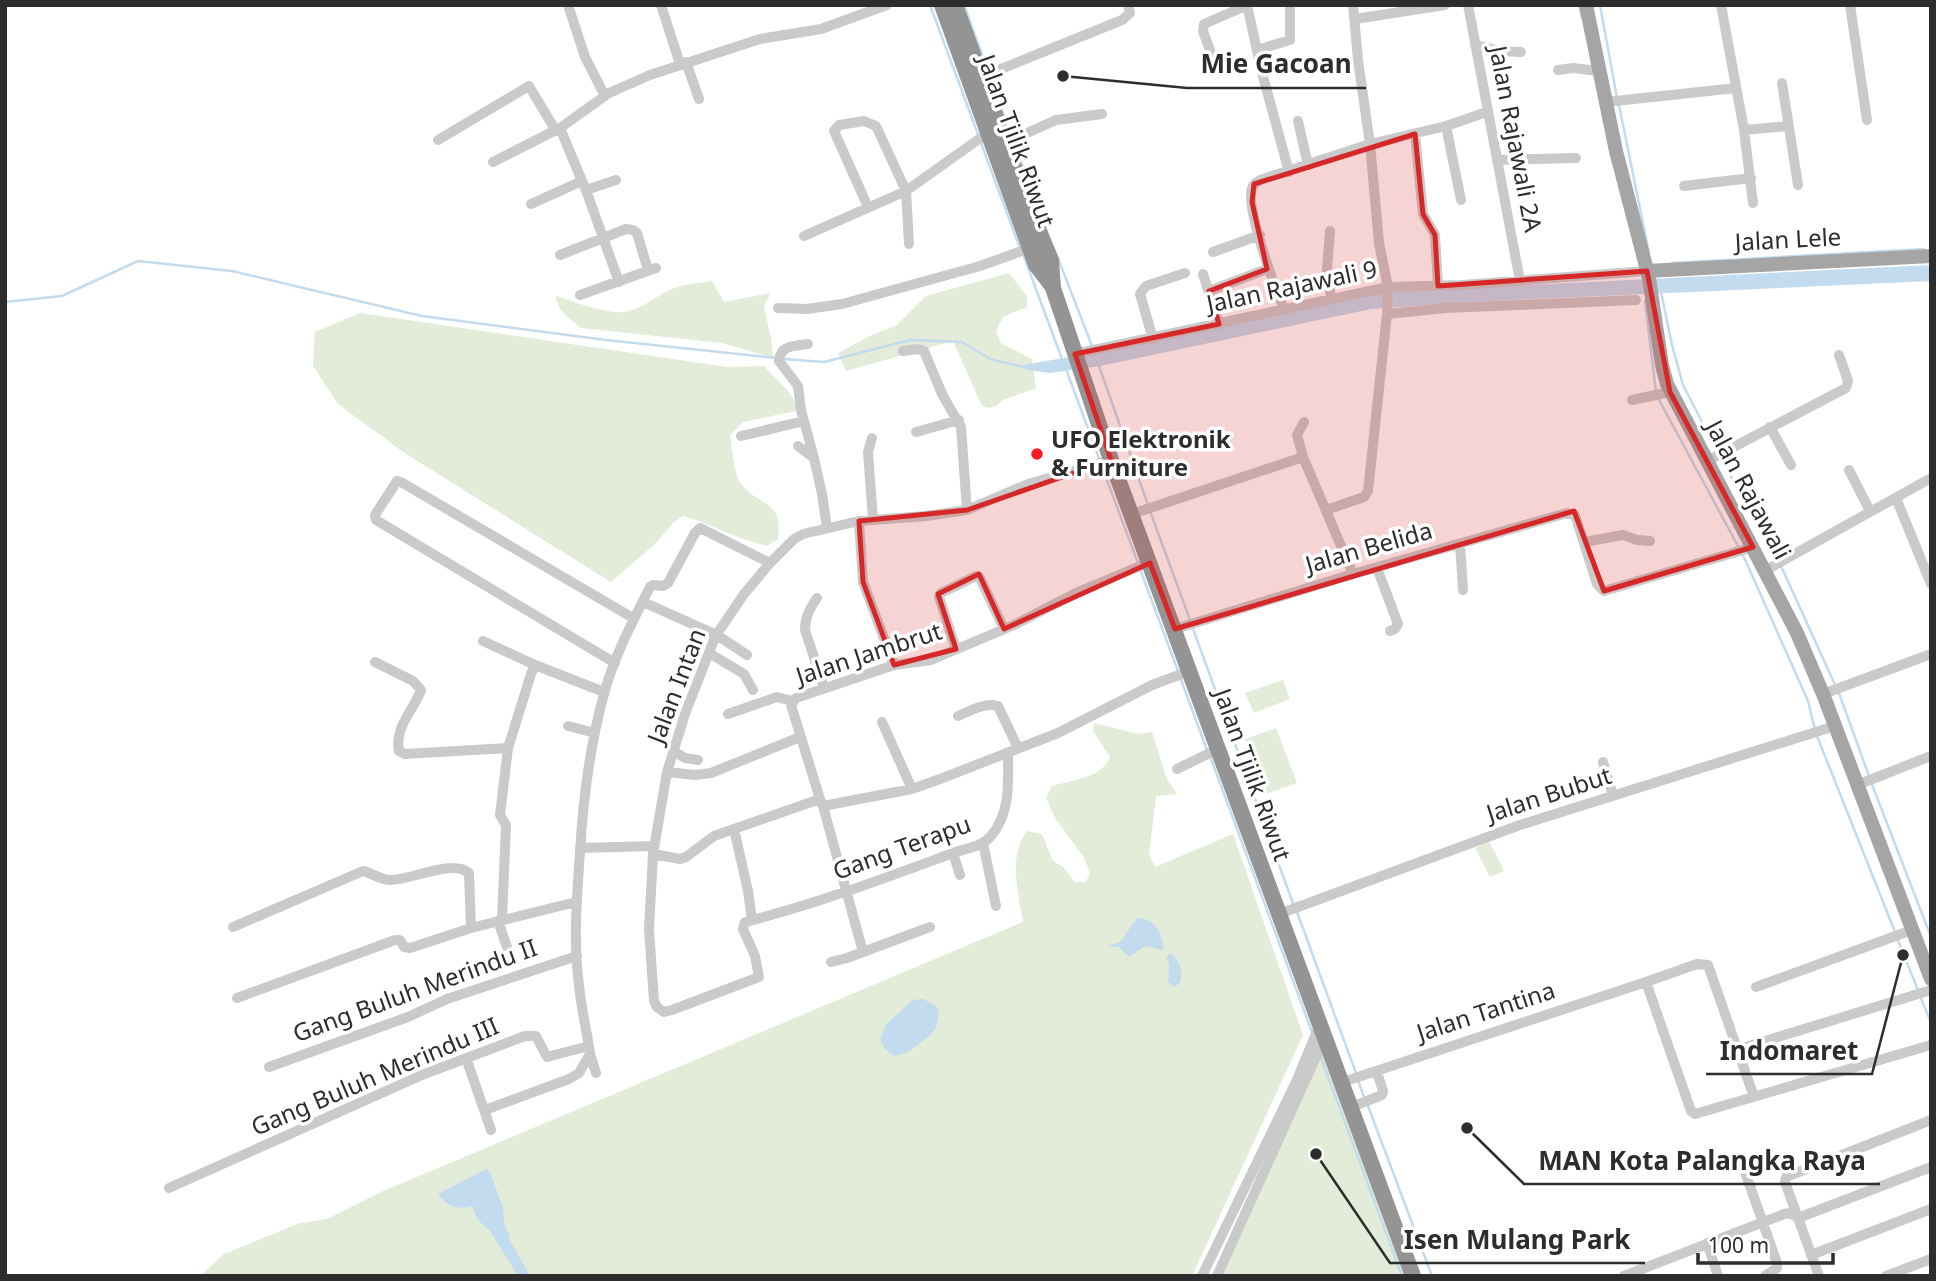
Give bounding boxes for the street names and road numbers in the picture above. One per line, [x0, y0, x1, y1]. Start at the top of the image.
street label: Jalan Rajawali 2A [1482, 41, 1551, 235]
street label: Jalan Tjilik Riwut [970, 48, 1064, 232]
street label: Jalan Lele [1732, 219, 1842, 258]
street label: Jalan Rajawali 9 [1201, 251, 1380, 320]
street label: Jalan Rajawali [1698, 412, 1800, 565]
street label: Jalan Belida [1299, 513, 1436, 581]
street label: Jalan Jambrut [790, 613, 946, 692]
street label: Jalan Intan [638, 623, 713, 750]
street label: Jalan Tjilik Riwut [1206, 682, 1300, 866]
street label: Jalan Bubut [1480, 758, 1616, 830]
street label: Gang Terapu [828, 806, 975, 887]
street label: Gang Buluh Merindu II [288, 930, 541, 1049]
street label: Jalan Tantina [1410, 973, 1559, 1049]
street label: Gang Buluh Merindu III [246, 1009, 503, 1143]

